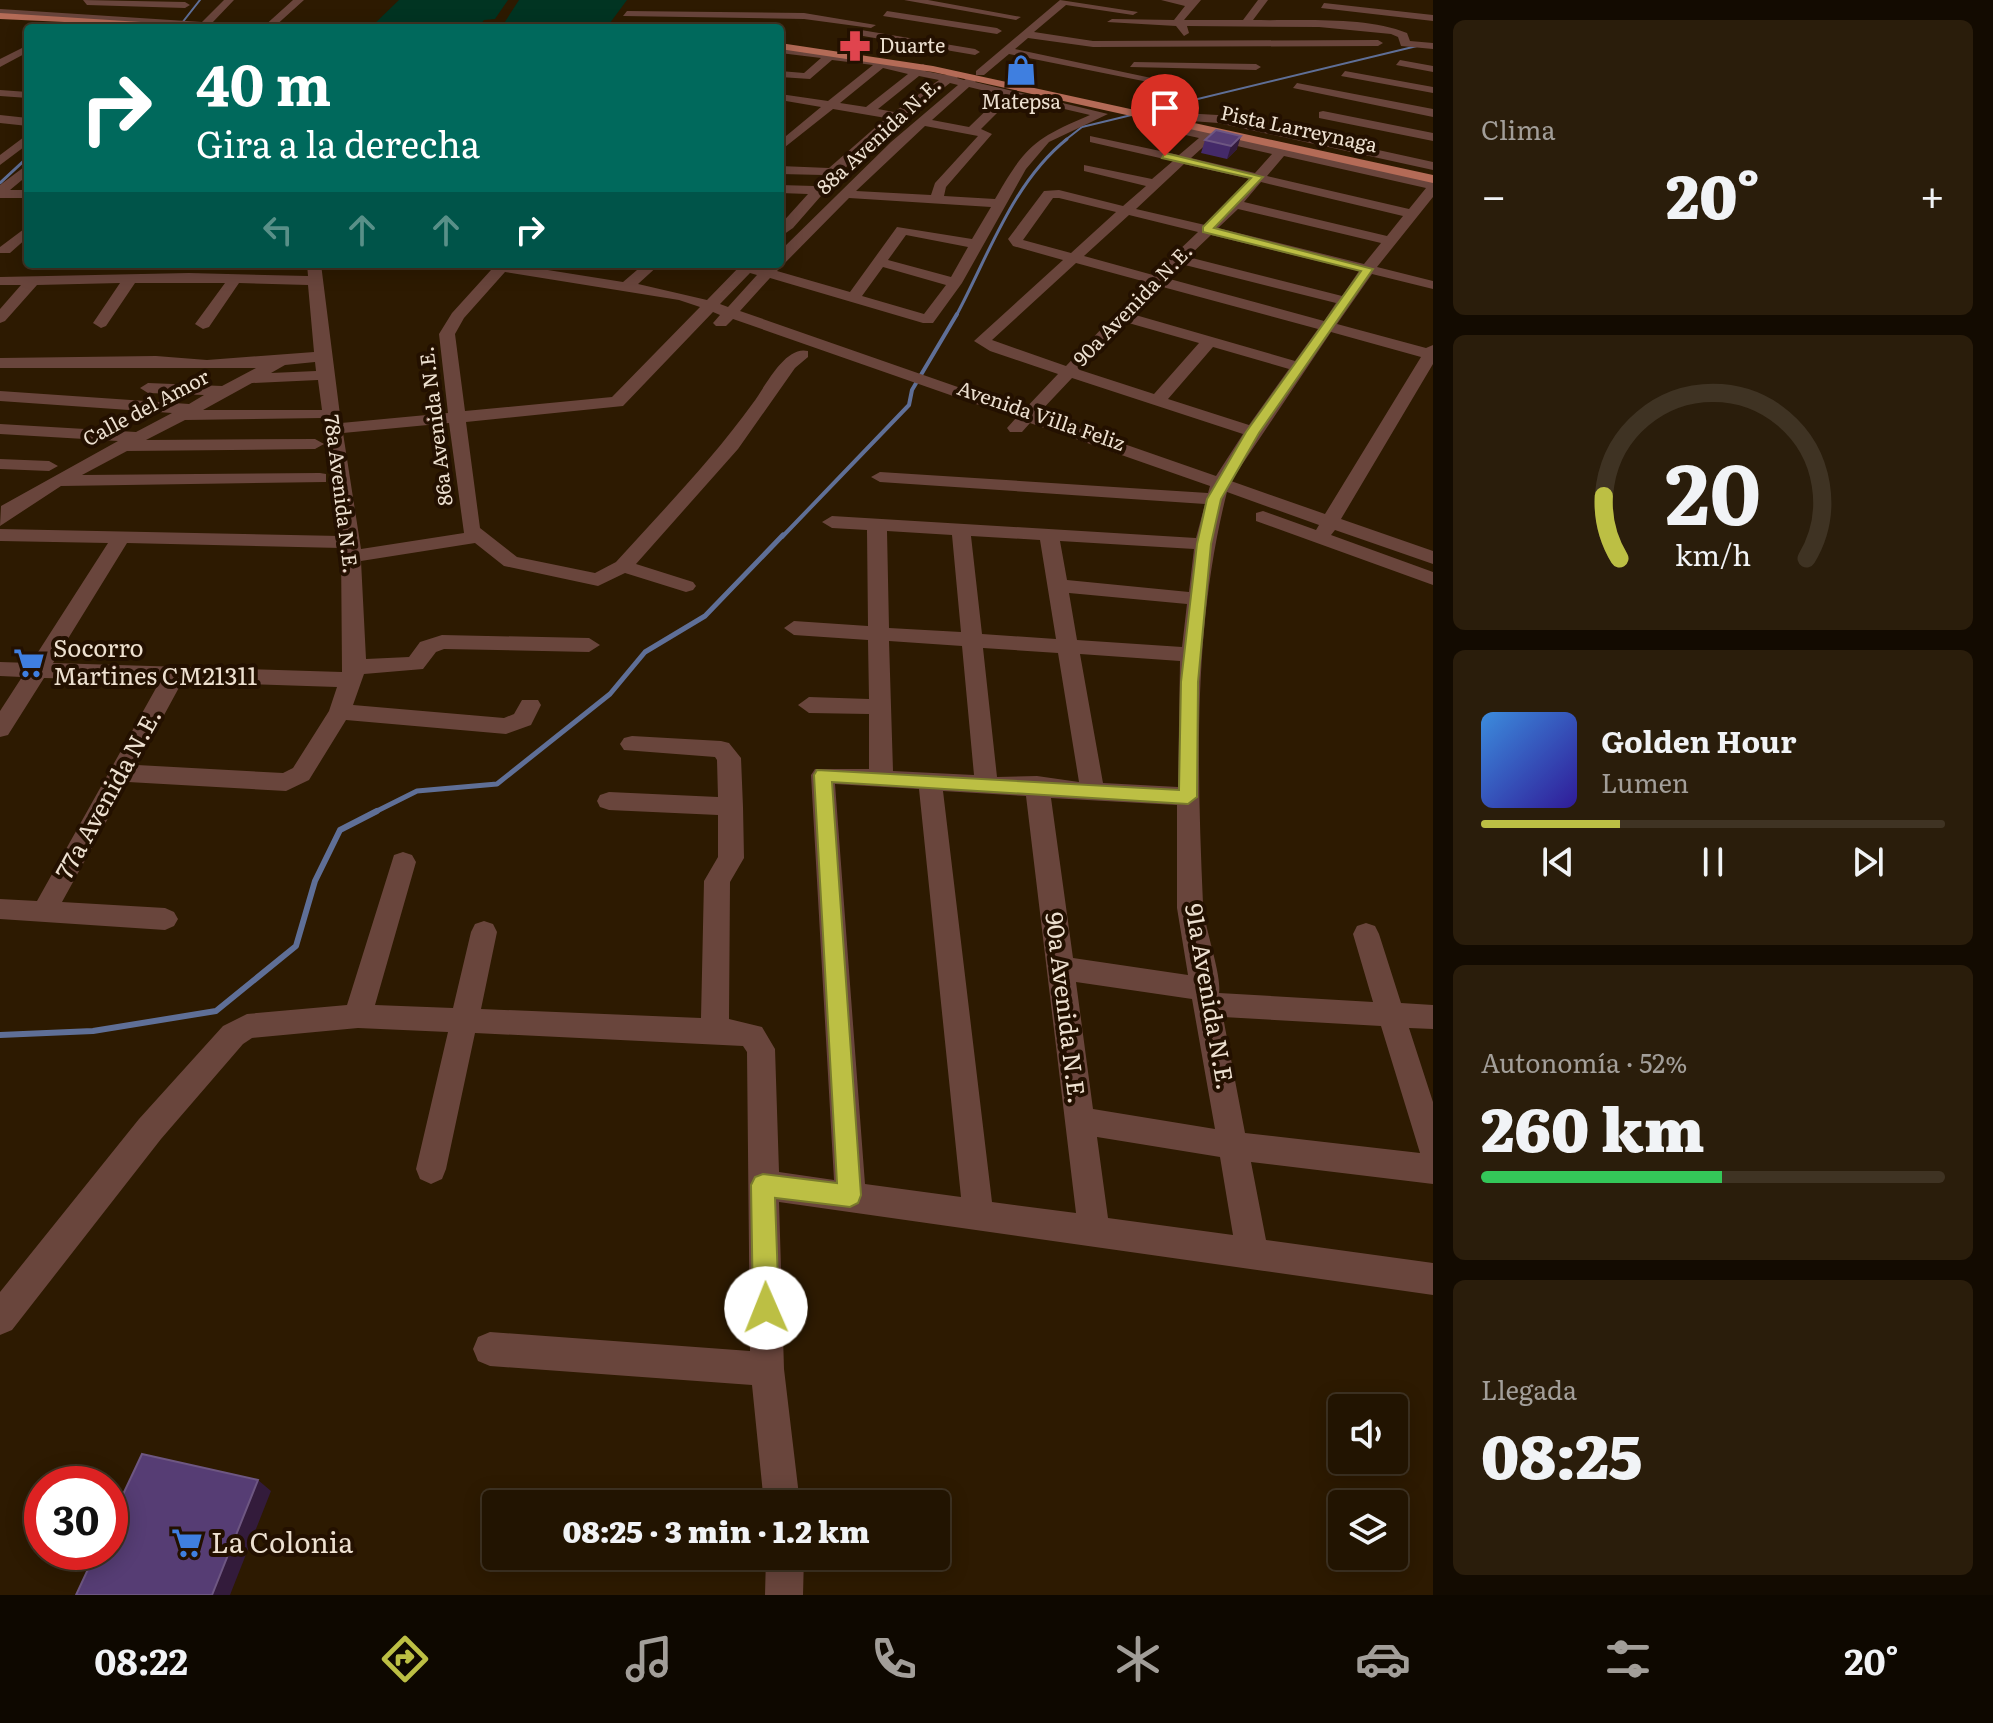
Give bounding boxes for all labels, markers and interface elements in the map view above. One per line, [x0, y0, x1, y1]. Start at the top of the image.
pharmacy icon: Duarte [838, 29, 872, 63]
place label: Duarte [879, 29, 945, 59]
text: 40 m [196, 40, 331, 123]
shop icon: Matepsa [1004, 53, 1038, 87]
icon: right [64, 56, 168, 160]
street label: 88a Avenida N.E. [809, 69, 947, 200]
pin [1131, 74, 1199, 156]
place label: Matepsa [981, 85, 1061, 115]
icon: arrive [1143, 86, 1187, 130]
street label: Pista Larreynaga [1218, 96, 1381, 158]
text: Clima [1481, 109, 1556, 148]
text: Gira a la derecha [196, 116, 480, 169]
text: 20° [1666, 148, 1760, 237]
text: − [1481, 160, 1507, 226]
text: + [1919, 160, 1945, 226]
icon: left [256, 208, 300, 252]
icon: ahead [340, 208, 384, 252]
icon: ahead [424, 208, 468, 252]
icon: right [508, 208, 552, 252]
street label: 90a Avenida N.E. [1065, 235, 1198, 372]
street label: 86a Avenida N.E. [409, 345, 459, 508]
street label: Calle del Amor [76, 360, 214, 452]
street label: Avenida Villa Feliz [954, 371, 1130, 457]
street label: 78a Avenida N.E. [318, 413, 368, 575]
text: 20 [1665, 426, 1761, 550]
text: km/h [1675, 532, 1751, 575]
place label: Socorro Martines CM21311 [53, 629, 257, 692]
supermarket icon: Socorro Martines CM21311 [12, 646, 46, 680]
street label: 77a Avenida N.E. [45, 701, 168, 885]
text: Golden Hour [1601, 718, 1796, 762]
text: Lumen [1601, 762, 1689, 801]
icon: previous [1536, 840, 1580, 884]
icon: pause [1691, 840, 1735, 884]
icon: next [1846, 840, 1890, 884]
street label: 91a Avenida N.E. [1178, 901, 1245, 1092]
street label: 90a Avenida N.E. [1038, 910, 1097, 1105]
text: Autonomía · 52% [1481, 1042, 1687, 1081]
text: 260 km [1481, 1081, 1705, 1170]
position arrow [724, 1266, 808, 1350]
text: Llegada [1481, 1369, 1577, 1408]
map controls [1328, 1394, 1408, 1570]
button: sound [1328, 1394, 1408, 1474]
text: 08:25 [1481, 1408, 1642, 1497]
speed limit sign: 30 [24, 1466, 128, 1570]
button: layers [1328, 1490, 1408, 1570]
text: 08:25 · 3 min · 1.2 km [562, 1508, 870, 1552]
place label: La Colonia [211, 1520, 353, 1562]
supermarket icon: La Colonia [170, 1526, 204, 1560]
icon: directions [377, 1631, 433, 1687]
icon: music [621, 1631, 677, 1687]
icon: phone [866, 1631, 922, 1687]
icon: climate [1110, 1631, 1166, 1687]
icon: car [1355, 1631, 1411, 1687]
icon: filters [1600, 1631, 1656, 1687]
text: 08:22 [94, 1633, 188, 1686]
text: 20° [1844, 1633, 1899, 1686]

